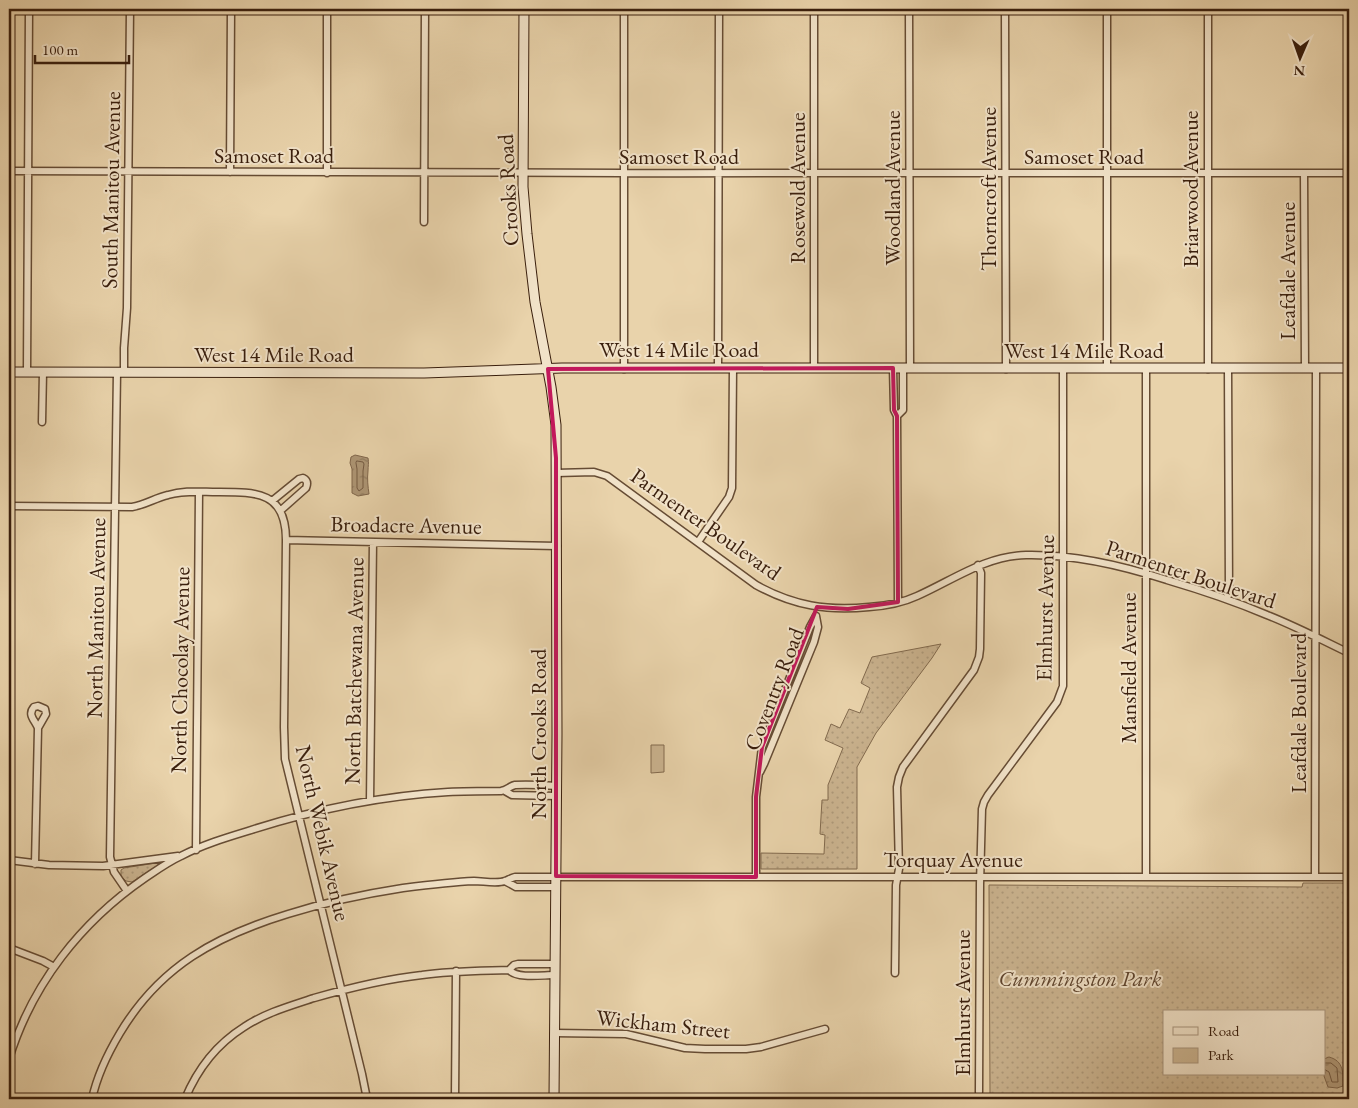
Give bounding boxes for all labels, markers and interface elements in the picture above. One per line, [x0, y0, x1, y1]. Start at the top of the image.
scale bar [35, 32, 129, 64]
north arrow [1276, 32, 1326, 82]
text: 100 m [42, 40, 79, 59]
text: N [1293, 62, 1306, 80]
street label: South Manitou Avenue [95, 91, 127, 289]
street label: Thorncroft Avenue [974, 106, 1003, 271]
street label: Woodland Avenue [878, 110, 907, 266]
street label: Briarwood Avenue [1176, 110, 1205, 267]
street label: Rosewold Avenue [783, 112, 812, 264]
street label: Crooks Road [491, 132, 525, 247]
street label: Samoset Road [214, 141, 335, 170]
street label: Samoset Road [619, 142, 740, 171]
street label: Samoset Road [1024, 142, 1145, 171]
street label: Leafdale Avenue [1273, 202, 1302, 340]
street label: West 14 Mile Road [599, 335, 760, 364]
street label: West 14 Mile Road [1004, 336, 1165, 365]
street label: West 14 Mile Road [194, 340, 355, 369]
street label: Parmenter Boulevard [625, 461, 788, 587]
street label: Broadacre Avenue [330, 509, 482, 541]
street label: North Manitou Avenue [80, 517, 112, 718]
street label: Parmenter Boulevard [1102, 533, 1281, 615]
street label: Elmhurst Avenue [1029, 534, 1061, 682]
street label: North Batchewana Avenue [338, 557, 370, 785]
street label: North Chocolay Avenue [164, 566, 196, 773]
street label: Mansfield Avenue [1114, 592, 1143, 743]
street label: Coventry Road [737, 622, 811, 755]
street label: Leafdale Boulevard [1284, 632, 1313, 793]
street label: North Crooks Road [524, 648, 553, 819]
street label: North Webik Avenue [289, 742, 357, 924]
street label: Torquay Avenue [883, 845, 1023, 874]
street label: Elmhurst Avenue [948, 929, 977, 1076]
park label: Cummingston Park [999, 964, 1161, 993]
street label: Wickham Street [595, 1003, 731, 1045]
legend [1163, 1010, 1326, 1076]
text: Road [1208, 1021, 1240, 1040]
text: Park [1208, 1045, 1235, 1064]

